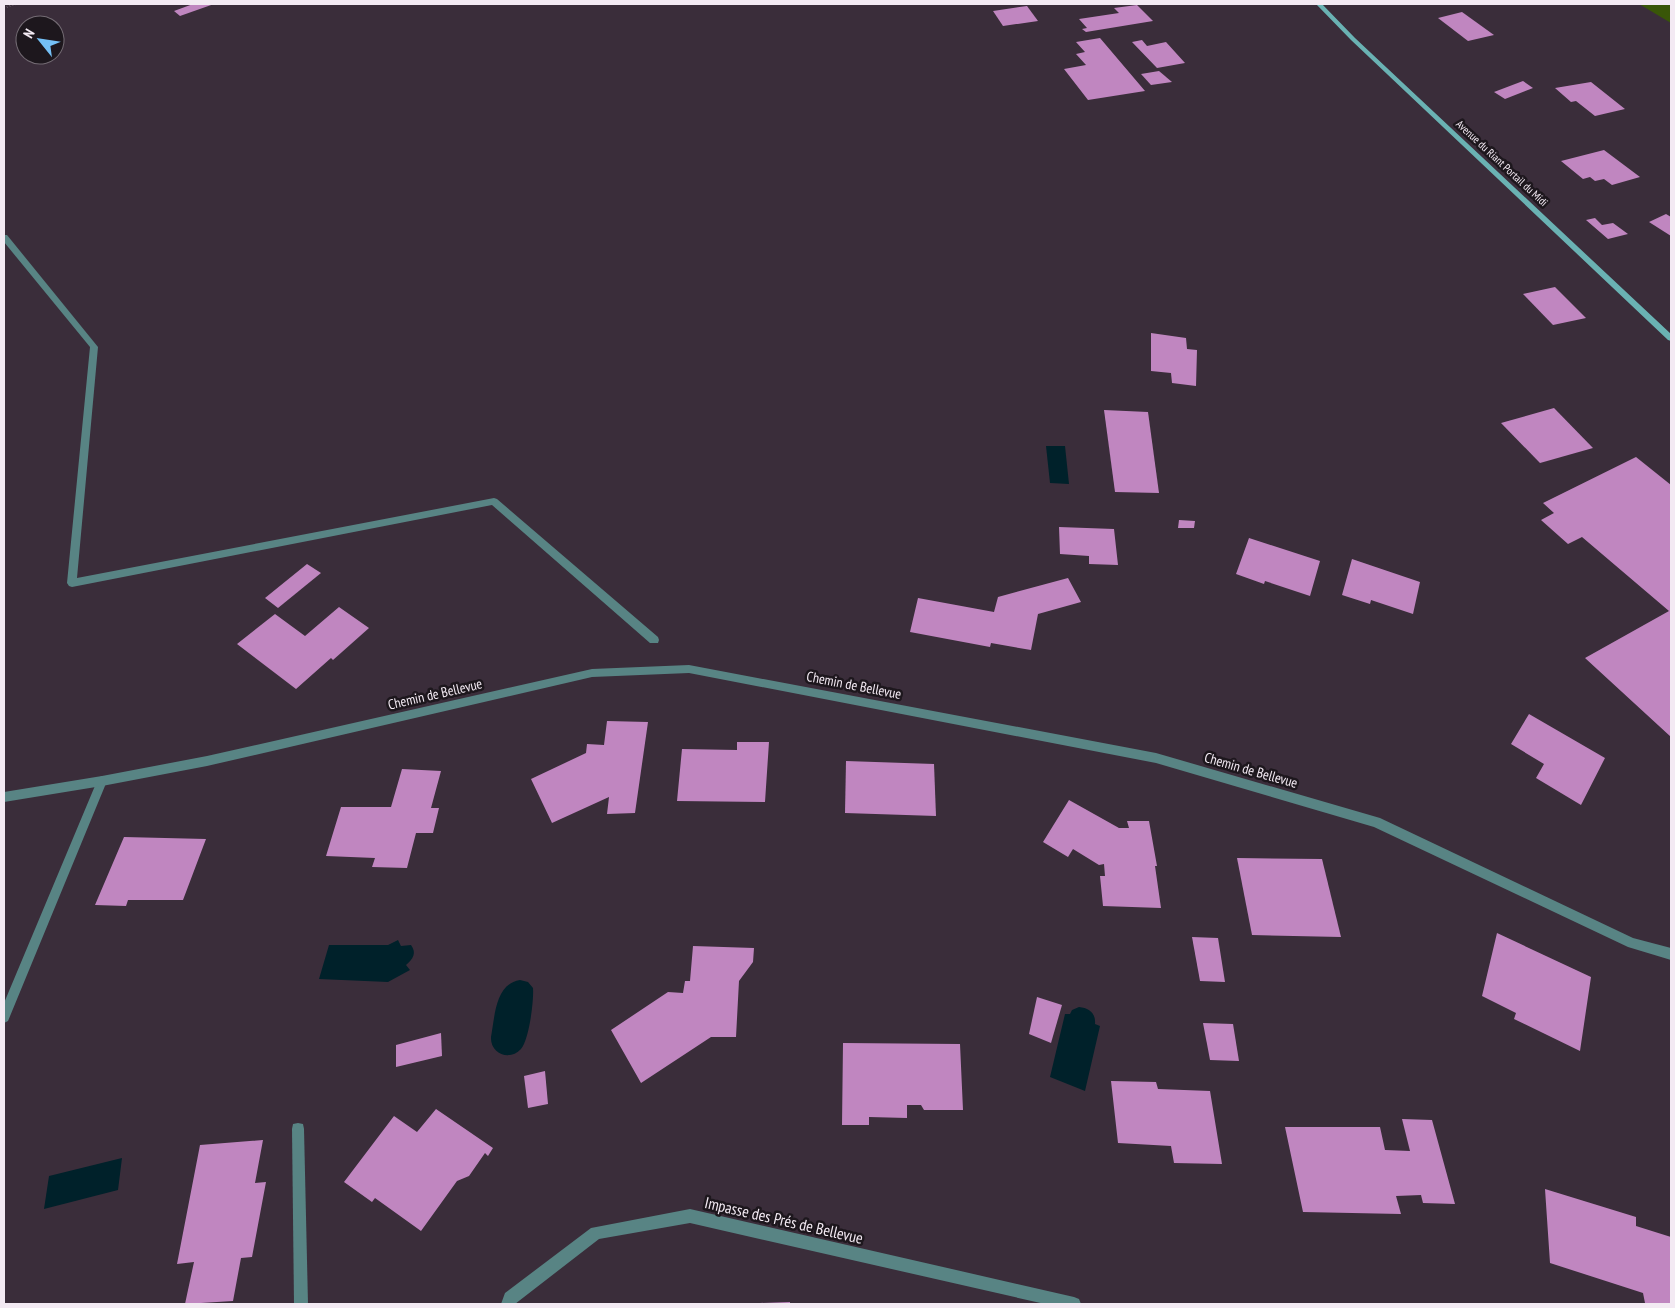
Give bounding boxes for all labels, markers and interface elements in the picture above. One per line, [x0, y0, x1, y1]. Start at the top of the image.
north arrow [15, 15, 65, 65]
text: N [19, 26, 38, 41]
street label: Avenue du Riant Portail du Midi [1453, 117, 1551, 209]
street label: Chemin de Bellevue [805, 667, 903, 703]
street label: Chemin de Bellevue [386, 674, 484, 714]
street label: Chemin de Bellevue [1202, 748, 1300, 792]
street label: Impasse des Prés de Bellevue [703, 1192, 865, 1248]

